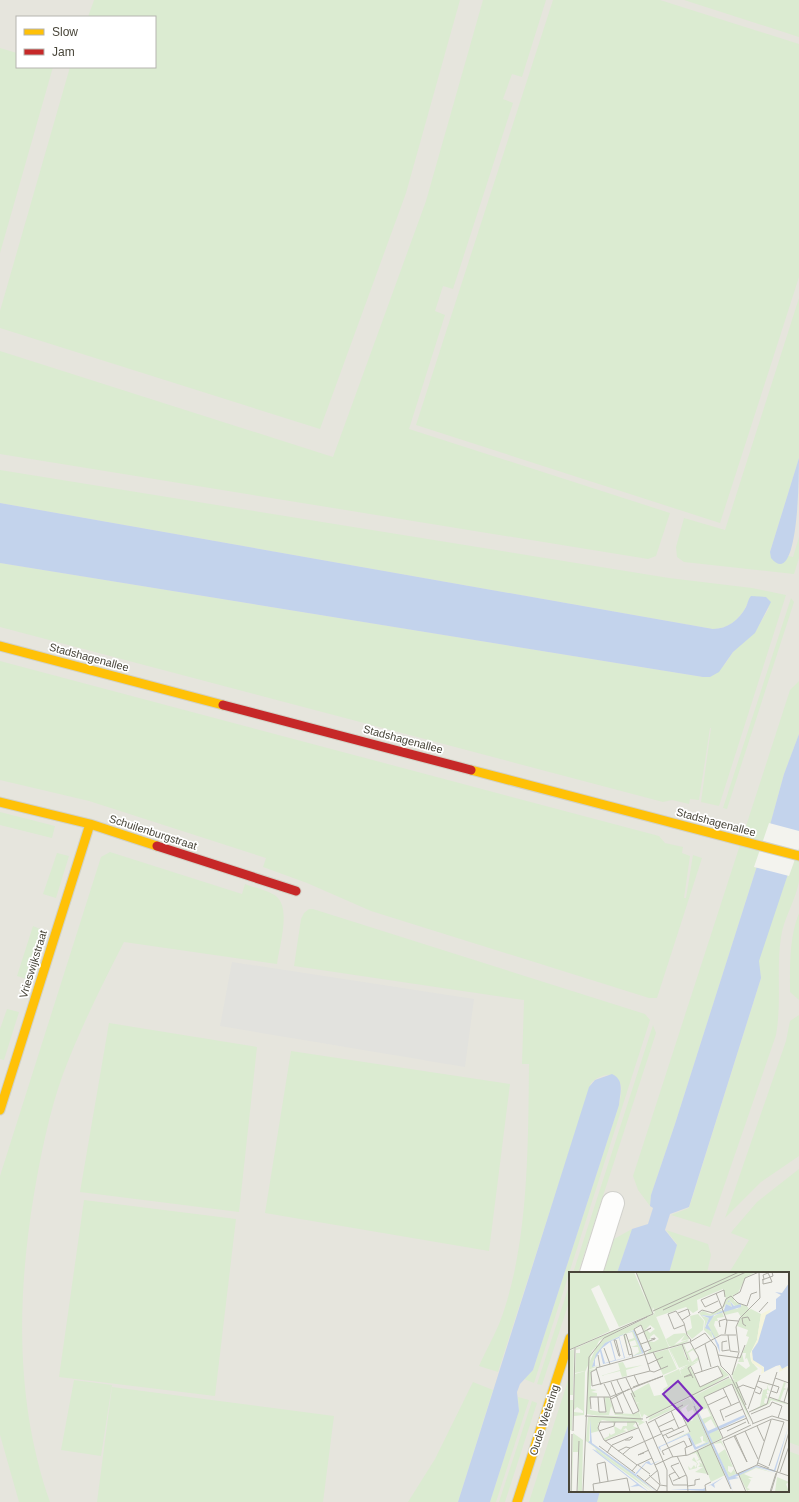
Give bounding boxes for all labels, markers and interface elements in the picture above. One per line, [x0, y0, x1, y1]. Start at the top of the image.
legend [16, 16, 156, 68]
text: Slow [52, 25, 78, 39]
text: Jam [52, 45, 75, 59]
street label: Stadshagenallee [48, 641, 130, 673]
street label: Stadshagenallee [362, 723, 444, 755]
street label: Stadshagenallee [675, 806, 757, 838]
street label: Schuilenburgstraat [108, 812, 198, 852]
street label: Vrieswijkstraat [17, 929, 49, 999]
inset map [569, 1272, 789, 1492]
street label: Oude Wetering [527, 1383, 561, 1457]

